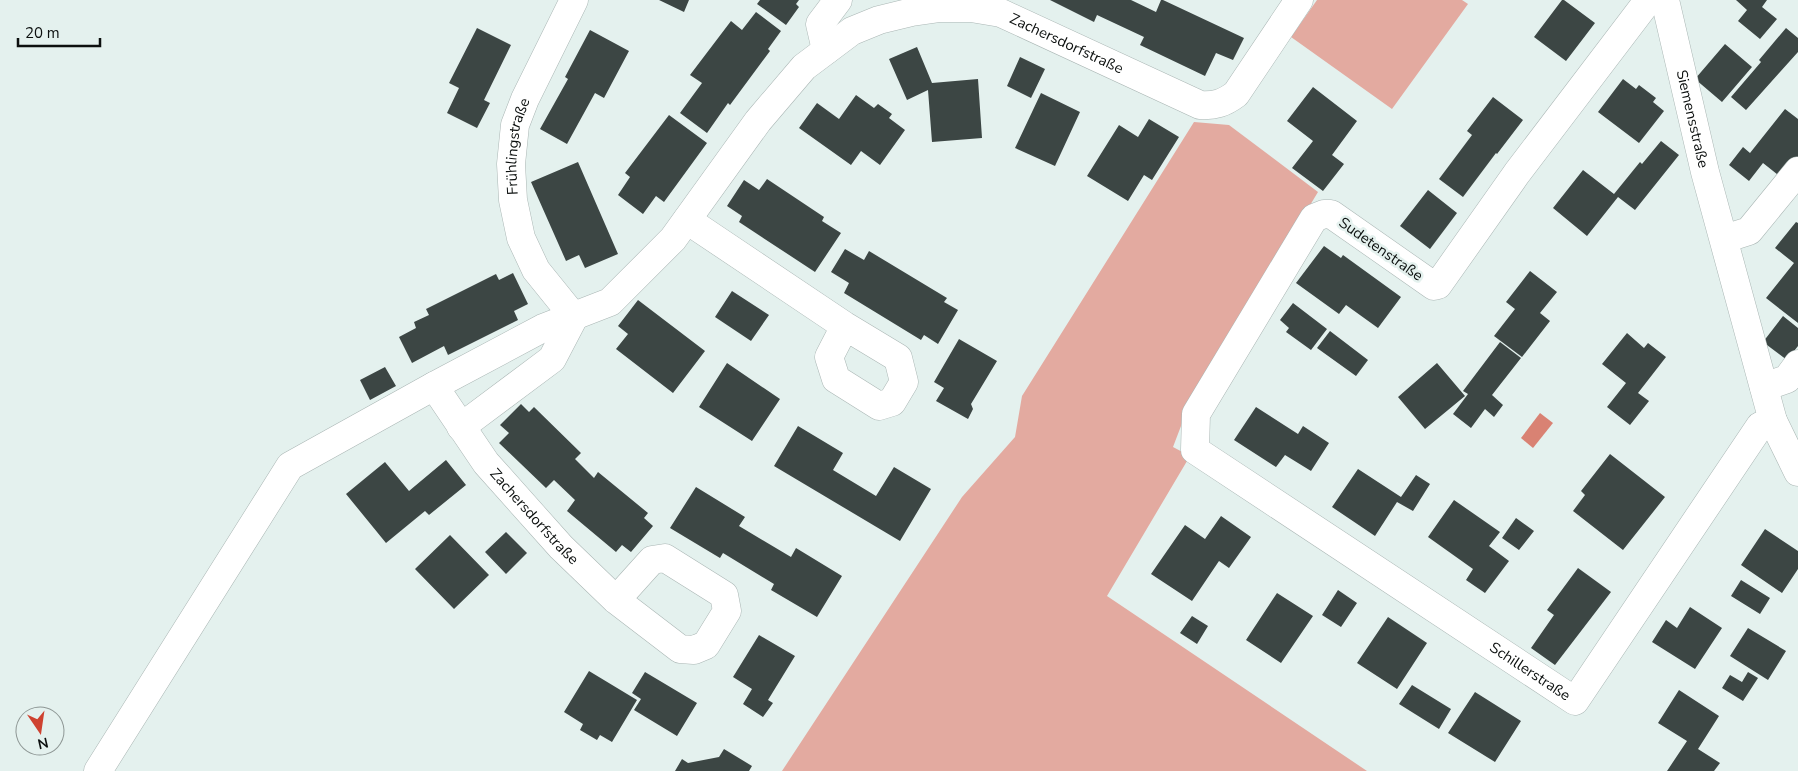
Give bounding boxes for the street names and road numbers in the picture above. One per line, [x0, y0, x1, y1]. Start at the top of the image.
street label: Zachersdorfstraße [1006, 8, 1127, 78]
street label: Siemensstraße [1672, 68, 1714, 170]
street label: Frühlingstraße [501, 95, 535, 195]
street label: Sudetenstraße [1335, 212, 1427, 286]
street label: Zachersdorfstraße [485, 464, 583, 569]
street label: Schillerstraße [1486, 637, 1575, 705]

